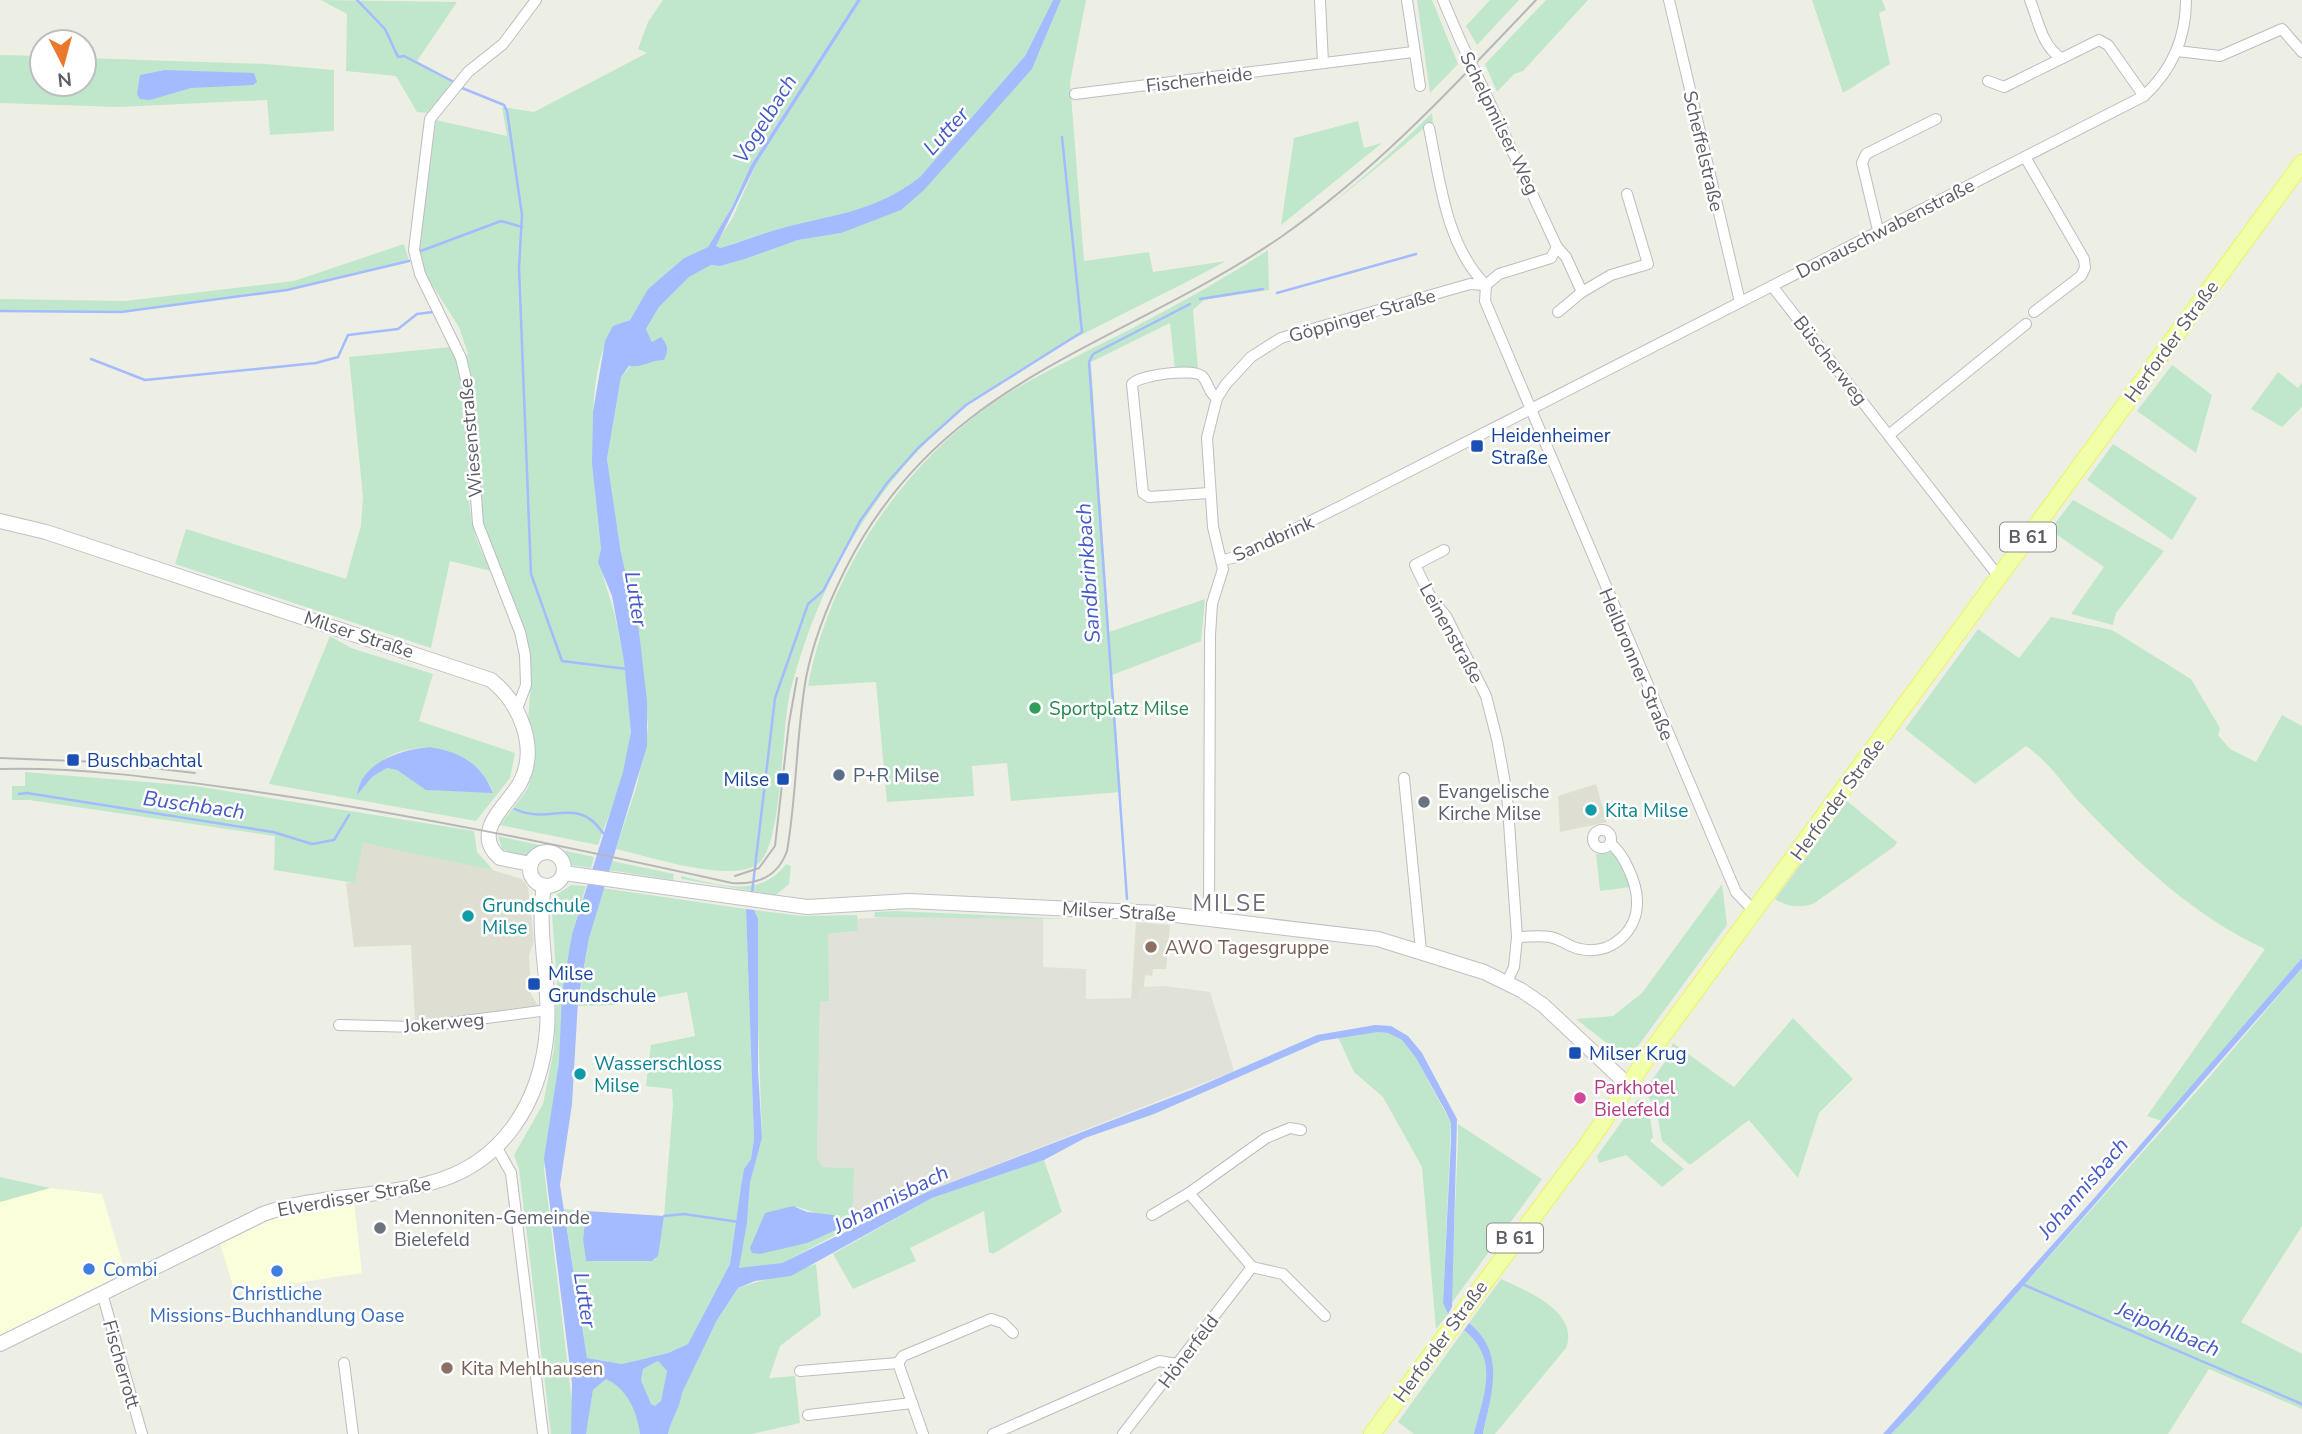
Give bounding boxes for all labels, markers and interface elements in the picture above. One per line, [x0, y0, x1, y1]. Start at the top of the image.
north arrow [28, 28, 98, 98]
street label: Schelpmilser Weg [1453, 48, 1545, 199]
street label: Fischerheide [1144, 61, 1254, 99]
text: N [56, 65, 73, 93]
water label: Vogelbach [727, 69, 803, 169]
street label: Scheffelstraße [1676, 88, 1730, 214]
water label: Lutter [917, 100, 975, 161]
street label: Donauschwabenstraße [1792, 173, 1979, 285]
street label: Herforder Straße [2119, 275, 2225, 408]
street label: Göppinger Straße [1286, 283, 1439, 349]
street label: Büscherweg [1787, 311, 1873, 411]
street label: Wiesenstraße [453, 377, 489, 499]
place label: Heidenheimer Straße [1491, 423, 1611, 471]
marker: Heidenheimer Straße [1469, 438, 1485, 454]
water label: Sandbrinkbach [1069, 502, 1107, 644]
street label: Sandbrink [1229, 509, 1319, 568]
road number: B 61 [2000, 522, 2056, 552]
water label: Lutter [618, 569, 654, 629]
street label: Leinenstraße [1413, 579, 1489, 688]
street label: Heilbronner Straße [1592, 584, 1680, 745]
street label: Milser Straße [300, 605, 417, 665]
place label: Sportplatz Milse [1049, 696, 1189, 722]
marker: Sportplatz Milse [1027, 700, 1043, 716]
street label: Herforder Straße [1785, 733, 1891, 866]
place label: Buschbachtal [87, 748, 203, 774]
marker: Buschbachtal [65, 752, 81, 768]
place label: P+R Milse [853, 763, 939, 789]
place label: Milse [724, 767, 769, 793]
marker: P+R Milse [831, 767, 847, 783]
marker: Milse [775, 771, 791, 787]
place label: Evangelische Kirche Milse [1438, 779, 1549, 827]
water label: Buschbach [141, 784, 247, 826]
marker: Evangelische Kirche Milse [1416, 794, 1432, 810]
place label: Kita Milse [1605, 798, 1688, 824]
marker: Kita Milse [1583, 802, 1599, 818]
district label: MILSE [1192, 888, 1268, 919]
place label: Grundschule Milse [482, 893, 590, 941]
street label: Milser Straße [1061, 896, 1177, 928]
marker: Grundschule Milse [460, 908, 476, 924]
place label: AWO Tagesgruppe [1165, 935, 1329, 961]
marker: AWO Tagesgruppe [1143, 939, 1159, 955]
place label: Milse Grundschule [548, 961, 656, 1009]
marker: Milse Grundschule [526, 976, 542, 992]
street label: Jokerweg [402, 1007, 485, 1040]
place label: Milser Krug [1589, 1041, 1687, 1067]
marker: Milser Krug [1567, 1045, 1583, 1061]
place label: Wasserschloss Milse [594, 1051, 722, 1099]
marker: Wasserschloss Milse [572, 1066, 588, 1082]
place label: Parkhotel Bielefeld [1594, 1075, 1676, 1123]
marker: Parkhotel Bielefeld [1572, 1090, 1588, 1106]
water label: Johannisbach [2031, 1131, 2135, 1245]
water label: Johannisbach [828, 1158, 953, 1240]
street label: Elverdisser Straße [275, 1171, 433, 1223]
place label: Mennoniten-Gemeinde Bielefeld [394, 1205, 590, 1253]
marker: Mennoniten-Gemeinde Bielefeld [372, 1220, 388, 1236]
road number: B 61 [1487, 1224, 1543, 1252]
place label: Combi [103, 1257, 157, 1283]
marker: Combi [81, 1261, 97, 1277]
marker: Christliche Missions-Buchhandlung Oase [269, 1263, 285, 1279]
water label: Lutter [567, 1270, 603, 1330]
street label: Herforder Straße [1388, 1275, 1494, 1408]
place label: Christliche Missions-Buchhandlung Oase [150, 1281, 404, 1329]
water label: Jeipohlbach [2111, 1294, 2224, 1363]
street label: Hönerfeld [1153, 1309, 1225, 1394]
street label: Fischerrott [96, 1317, 146, 1412]
place label: Kita Mehlhausen [461, 1356, 603, 1382]
marker: Kita Mehlhausen [439, 1360, 455, 1376]

